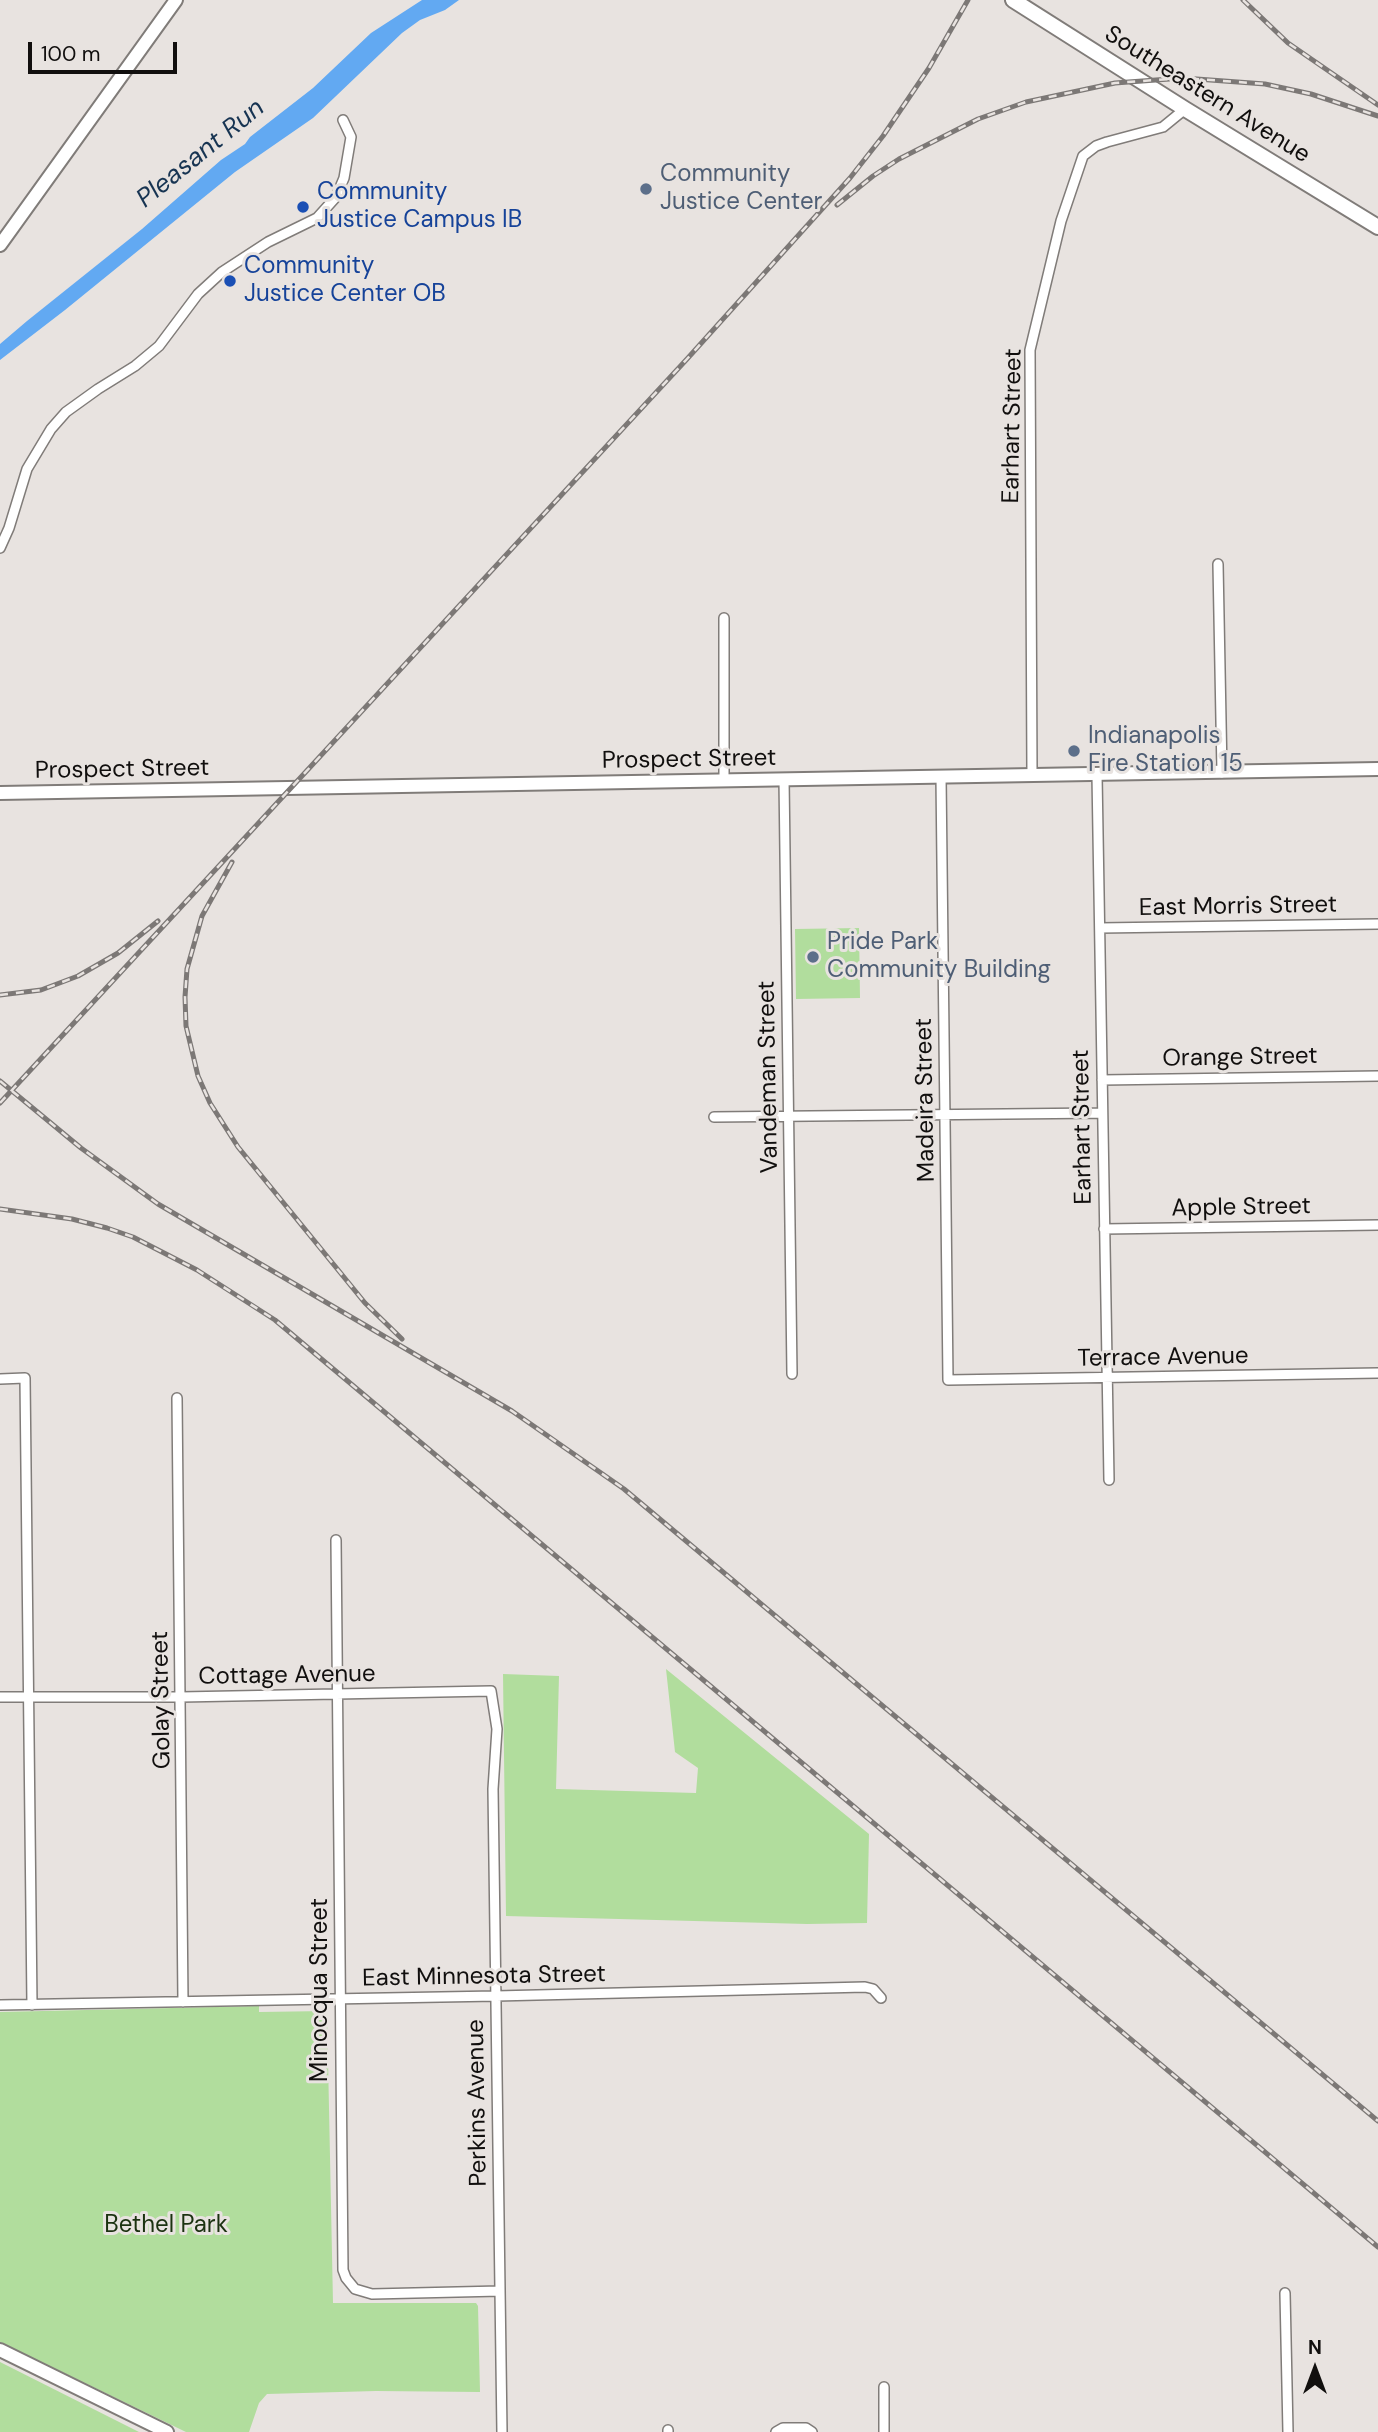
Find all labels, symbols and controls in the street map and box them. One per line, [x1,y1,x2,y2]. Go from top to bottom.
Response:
street label: Southeastern Avenue [1099,20,1315,170]
scale bar [32,28,180,72]
text: 100 m [41,40,101,68]
water label: Pleasant Run [131,93,271,215]
place label: Community Justice Center [660,161,822,217]
place label: Community Justice Campus IB [317,179,522,235]
marker: Community Justice Center [638,181,654,197]
marker: Community Justice Campus IB [295,199,311,215]
place label: Community Justice Center OB [244,253,446,309]
marker: Community Justice Center OB [222,273,238,289]
street label: Earhart Street [997,348,1029,504]
place label: Indianapolis Fire Station 15 [1088,723,1243,779]
marker: Indianapolis Fire Station 15 [1066,743,1082,759]
street label: Prospect Street [602,744,776,776]
street label: Prospect Street [35,754,209,786]
street label: East Morris Street [1139,891,1337,923]
place label: Pride Park Community Building [827,929,1051,985]
marker: Pride Park Community Building [805,949,821,965]
street label: Vandeman Street [753,980,785,1174]
street label: Madeira Street [910,1018,942,1182]
street label: Orange Street [1162,1042,1318,1074]
street label: Earhart Street [1067,1049,1099,1205]
street label: Apple Street [1171,1192,1311,1224]
street label: Terrace Avenue [1077,1342,1249,1374]
street label: Golay Street [146,1631,178,1769]
street label: Cottage Avenue [198,1660,376,1692]
street label: Minocqua Street [307,1898,335,2082]
street label: East Minnesota Street [362,1960,606,1994]
street label: Perkins Avenue [462,2019,494,2187]
park label: Bethel Park [104,2212,228,2240]
north arrow [1280,2334,1350,2404]
text: N [1308,2335,1322,2360]

